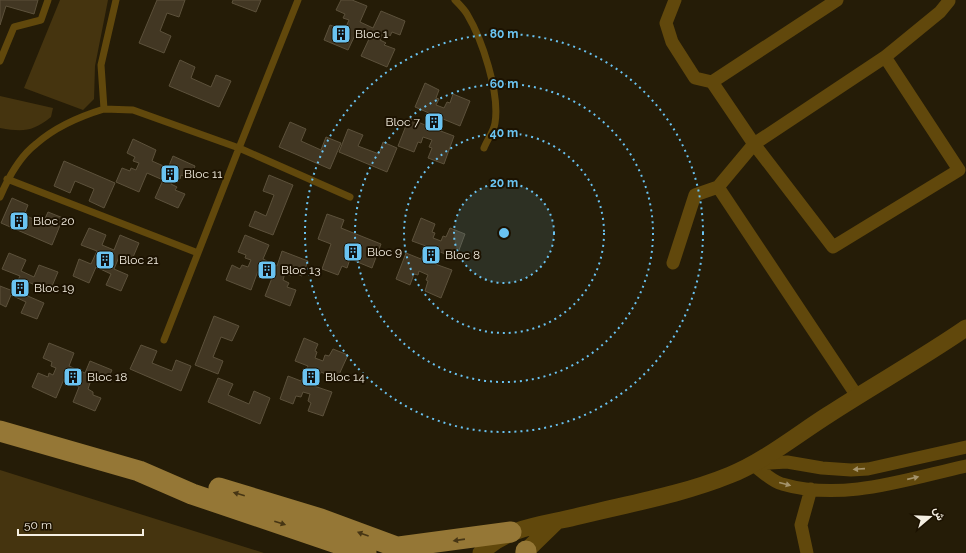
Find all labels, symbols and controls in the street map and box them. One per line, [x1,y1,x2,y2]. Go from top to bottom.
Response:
building icon: Bloc 1 [330,23,352,45]
place label: Bloc 1 [355,27,388,41]
text: 80 m [490,27,518,41]
text: 60 m [490,77,518,91]
building icon: Bloc 7 [423,111,445,133]
place label: Bloc 7 [386,115,421,129]
text: 40 m [490,126,518,140]
building icon: Bloc 11 [159,163,181,185]
place label: Bloc 11 [184,167,222,181]
text: 20 m [490,176,518,190]
building icon: Bloc 20 [8,210,30,232]
place label: Bloc 20 [33,214,75,228]
centre of rings [497,226,511,240]
building icon: Bloc 9 [342,241,364,263]
building icon: Bloc 8 [420,244,442,266]
place label: Bloc 9 [367,245,402,259]
place label: Bloc 8 [445,248,480,262]
building icon: Bloc 21 [94,249,116,271]
place label: Bloc 21 [119,253,158,267]
building icon: Bloc 13 [256,259,278,281]
place label: Bloc 13 [281,263,321,277]
building icon: Bloc 19 [9,277,31,299]
place label: Bloc 19 [34,281,74,295]
building icon: Bloc 18 [62,366,84,388]
building icon: Bloc 14 [300,366,322,388]
place label: Bloc 18 [87,370,127,384]
place label: Bloc 14 [325,370,365,384]
one-way arrow [853,466,865,473]
one-way arrow [907,475,919,481]
one-way arrow [779,481,791,487]
one-way arrow [233,491,245,497]
north arrow [910,497,950,537]
text: ش [931,506,947,522]
scale bar [18,511,143,537]
text: 50 m [24,518,52,532]
one-way arrow [274,520,286,526]
one-way arrow [356,531,368,537]
one-way arrow [453,537,465,543]

